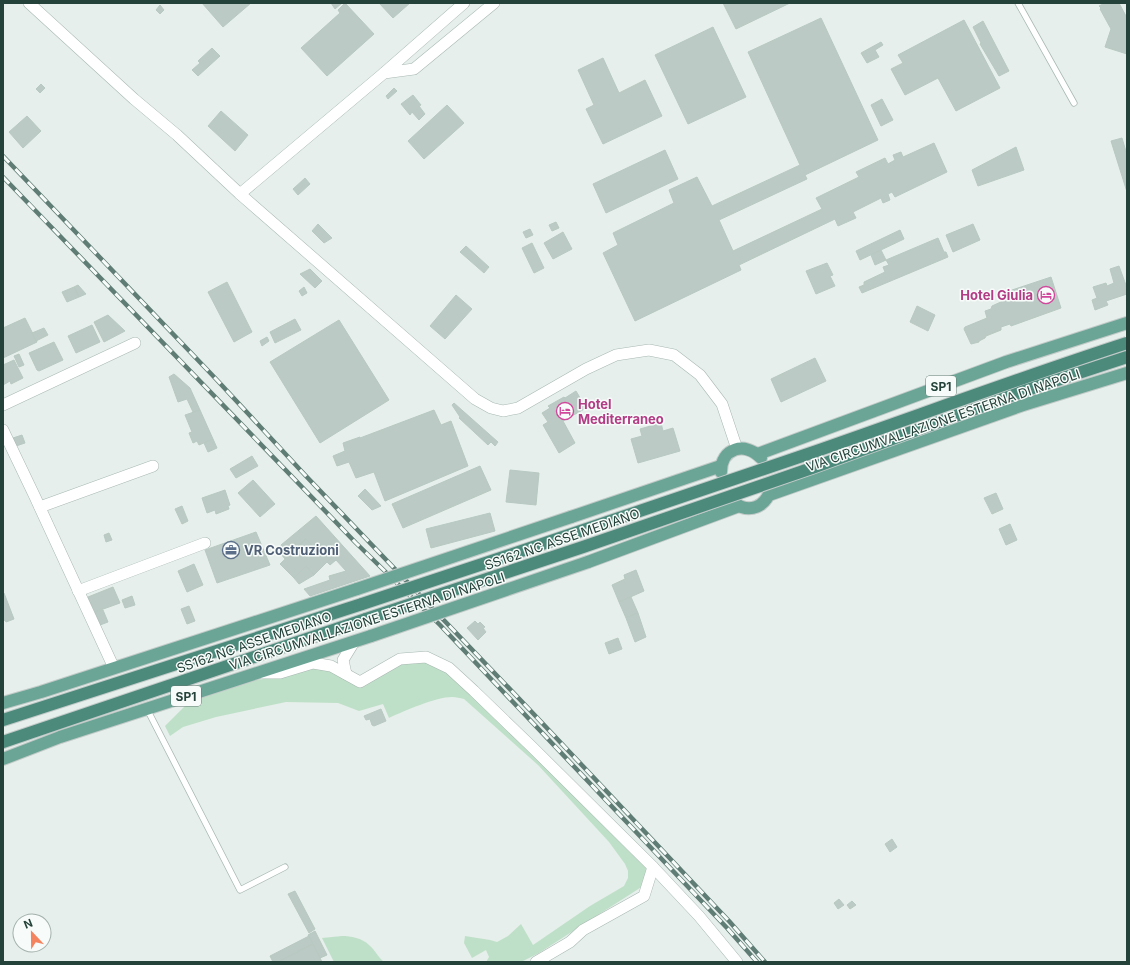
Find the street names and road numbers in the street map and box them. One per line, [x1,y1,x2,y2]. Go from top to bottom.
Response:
street label: VIA CIRCUMVALLAZIONE ESTERNA DI NAPOLI [804,365,1082,475]
road number: SP1 [926,376,956,396]
street label: SS162 NC ASSE MEDIANO [482,505,642,573]
street label: VIA CIRCUMVALLAZIONE ESTERNA DI NAPOLI [227,569,507,673]
street label: SS162 NC ASSE MEDIANO [174,608,334,676]
road number: SP1 [171,686,201,706]

